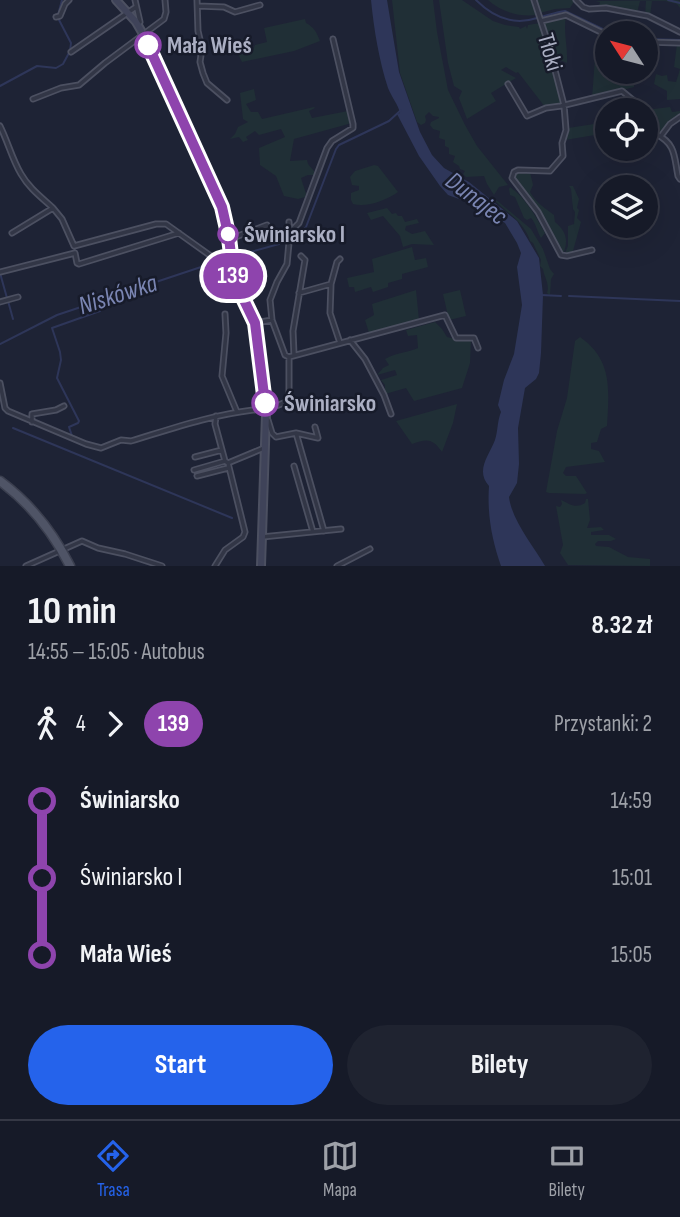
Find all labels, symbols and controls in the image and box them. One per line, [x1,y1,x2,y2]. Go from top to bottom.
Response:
north arrow [595,21,658,84]
map controls [595,21,658,238]
street label: Tłoki [531,30,569,74]
place label: Mała Wieś [167,31,252,60]
marker: Mała Wieś [135,32,161,58]
button: locate [595,98,658,161]
water label: Dunajec [439,166,514,233]
button: layers [595,175,658,238]
place label: Świniarsko I [244,220,345,249]
marker: Świniarsko I [218,224,238,244]
line badge: 139 [193,253,273,299]
text: 139 [217,261,249,290]
water label: Niskówka [75,268,162,322]
place label: Świniarsko [284,389,376,418]
marker: Świniarsko [252,390,278,416]
text: 10 min [28,589,117,634]
text: 8.32 zł [591,610,652,641]
text: 14:55 – 15:05 · Autobus [28,638,205,666]
icon: walk [28,705,66,743]
icon: forward [96,705,134,743]
text: 139 [158,709,189,738]
text: 4 [76,710,86,738]
text: Przystanki: 2 [554,710,652,738]
text: Świniarsko [80,785,180,816]
text: 14:59 [611,787,652,815]
text: Świniarsko I [80,862,183,893]
text: 15:01 [612,864,652,892]
text: Mała Wieś [80,939,172,970]
text: 15:05 [611,941,652,969]
button: Start [28,1025,333,1105]
button: Bilety [347,1025,652,1105]
tab: Trasa [94,1137,132,1202]
tab: Mapa [321,1137,359,1202]
tab: Bilety [548,1137,586,1202]

